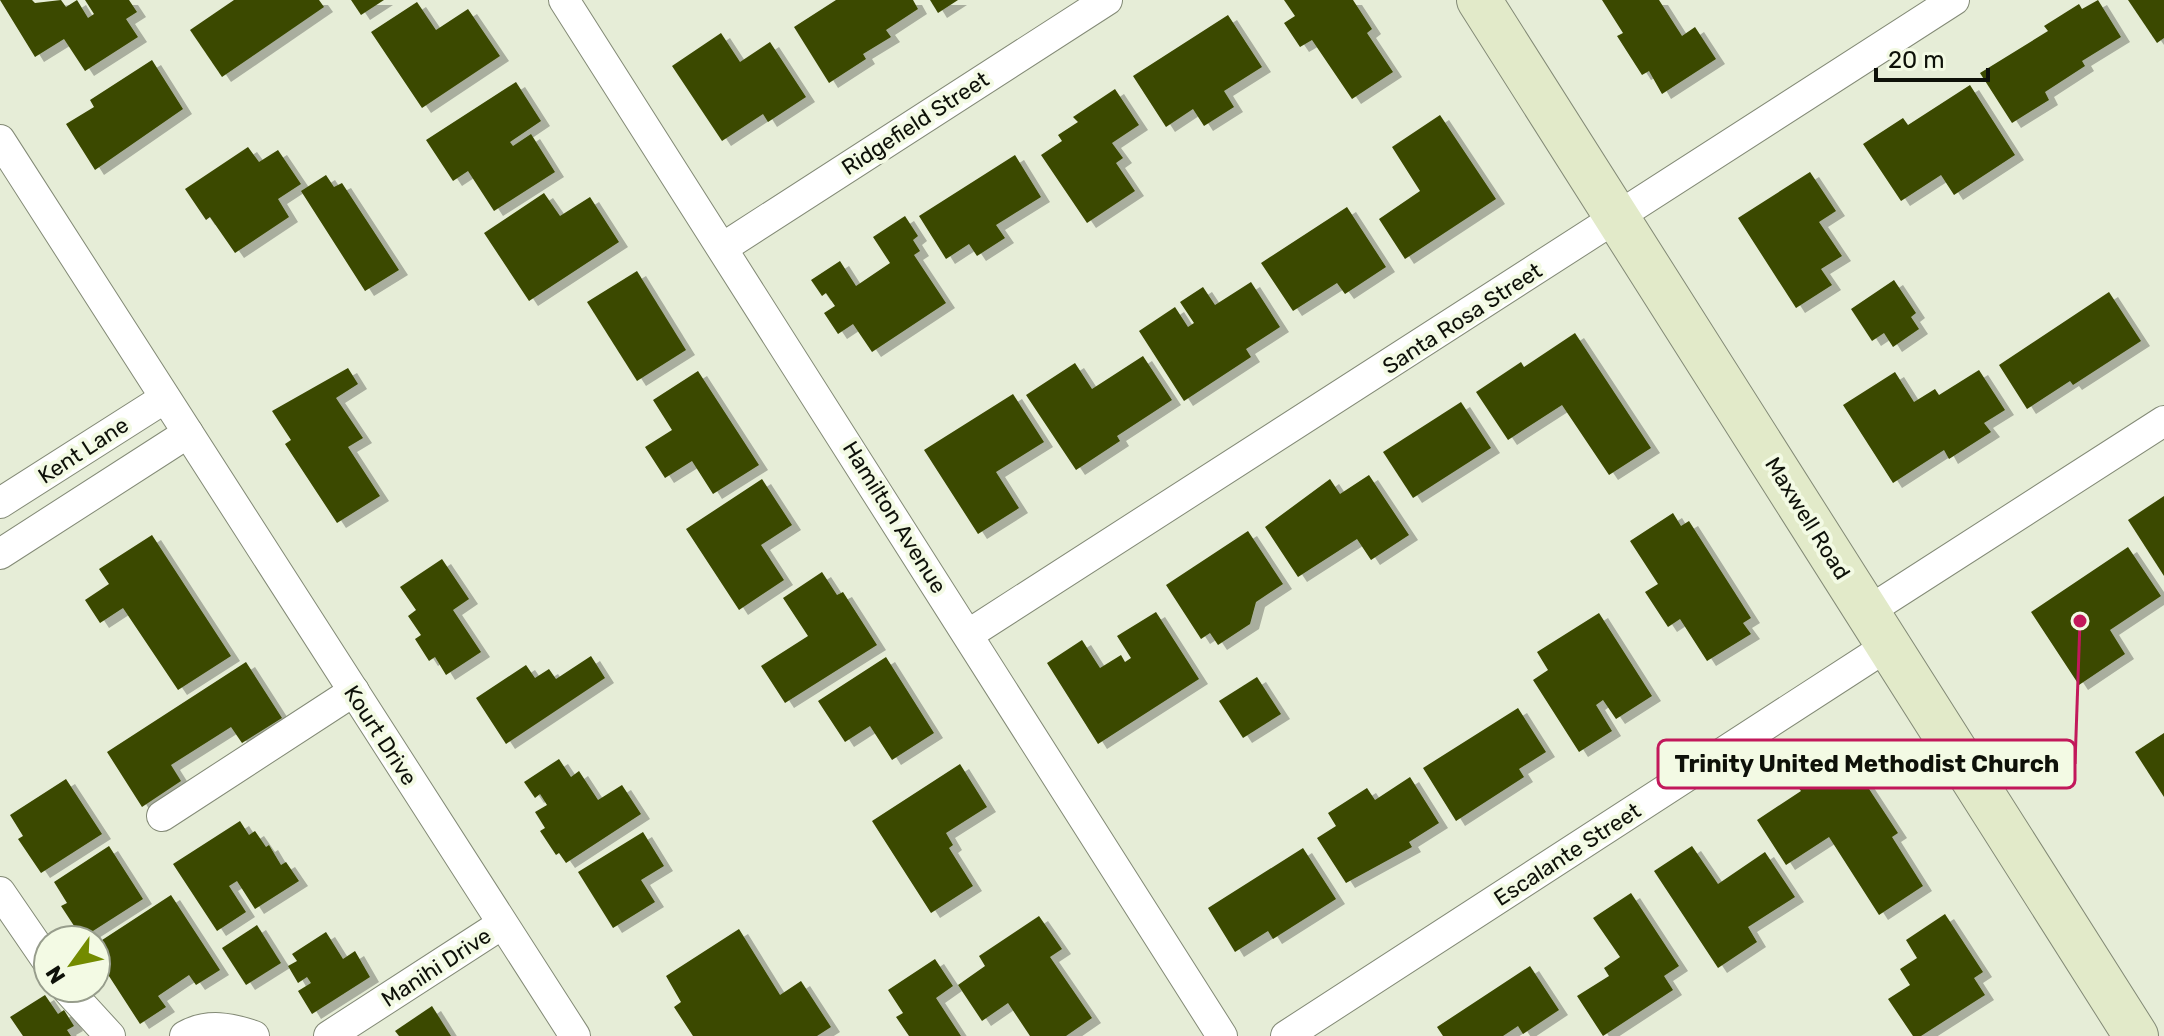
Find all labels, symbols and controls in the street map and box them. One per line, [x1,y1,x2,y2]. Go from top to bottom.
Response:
scale bar [1876,32,1988,82]
text: 20 m [1888,46,1945,74]
street label: Ridgefield Street [837,66,994,181]
street label: Santa Rosa Street [1378,257,1547,380]
street label: Kent Lane [33,411,134,490]
street label: Hamilton Avenue [837,436,952,598]
street label: Maxwell Road [1759,452,1856,585]
street label: Kourt Drive [338,680,423,790]
callout: Trinity United Methodist Church [1658,740,2075,788]
text: Trinity United Methodist Church [1675,750,2059,778]
street label: Escalante Street [1489,797,1646,912]
street label: Manihi Drive [376,922,496,1013]
north arrow [32,924,112,1004]
text: N [40,961,71,989]

